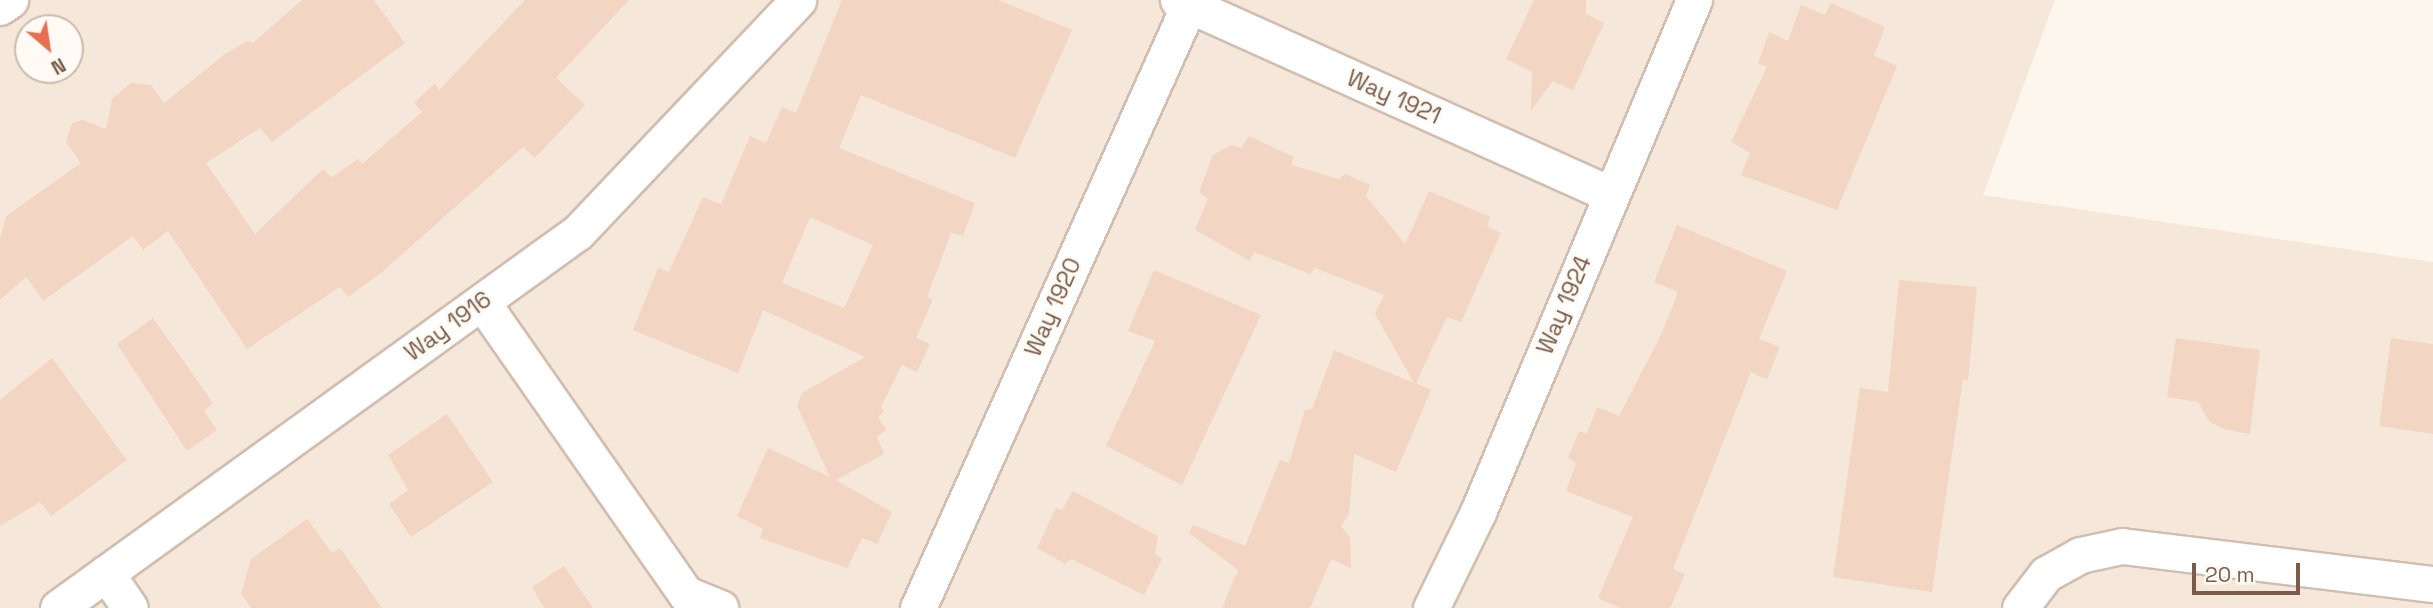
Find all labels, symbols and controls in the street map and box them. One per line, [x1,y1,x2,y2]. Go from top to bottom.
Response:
north arrow [14,14,84,84]
text: N [47,52,70,80]
street label: Way 1921 [1343,64,1445,130]
street label: Way 1924 [1531,252,1597,358]
street label: Way 1920 [1019,253,1087,361]
street label: Way 1916 [399,285,497,367]
scale bar [2195,548,2304,592]
text: 20 m [2205,561,2255,588]

